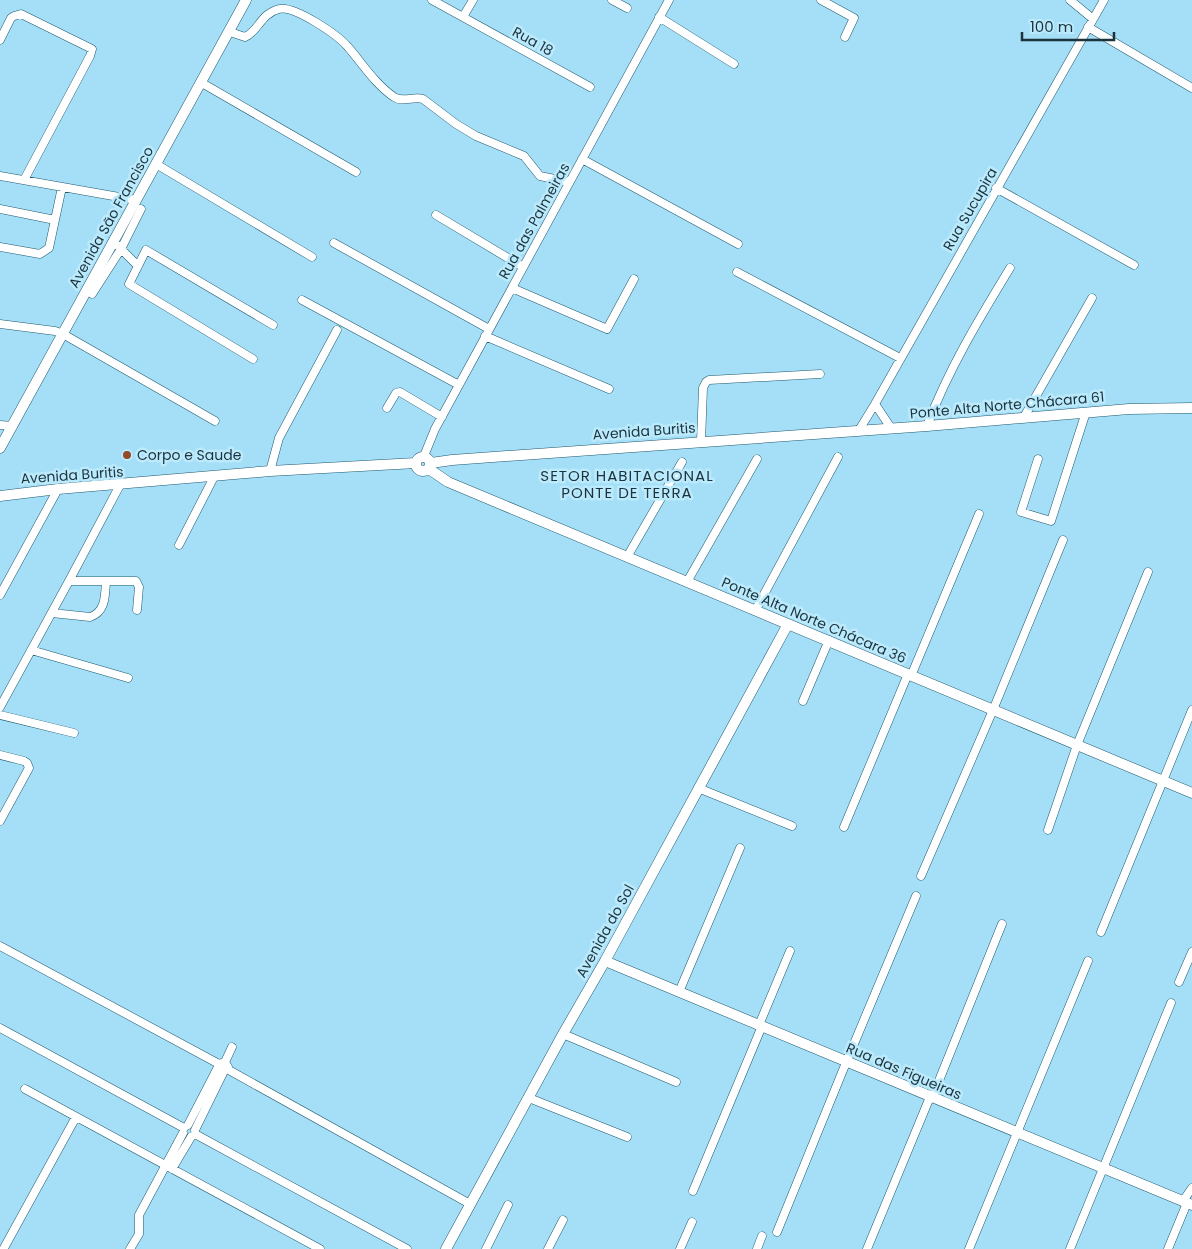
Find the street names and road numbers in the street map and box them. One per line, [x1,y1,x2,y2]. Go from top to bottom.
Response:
street label: Rua 18 [509,22,557,60]
street label: Avenida São Francisco [64,143,158,291]
street label: Rua das Palmeiras [494,159,574,283]
street label: Rua Sucupira [938,164,1002,254]
street label: Ponte Alta Norte Chácara 61 [909,387,1105,423]
street label: Avenida Buritis [592,417,696,445]
street label: Avenida Buritis [20,461,124,489]
street label: Ponte Alta Norte Chácara 36 [718,572,910,668]
street label: Avenida do Sol [571,881,639,981]
street label: Rua das Figueiras [843,1038,965,1104]

